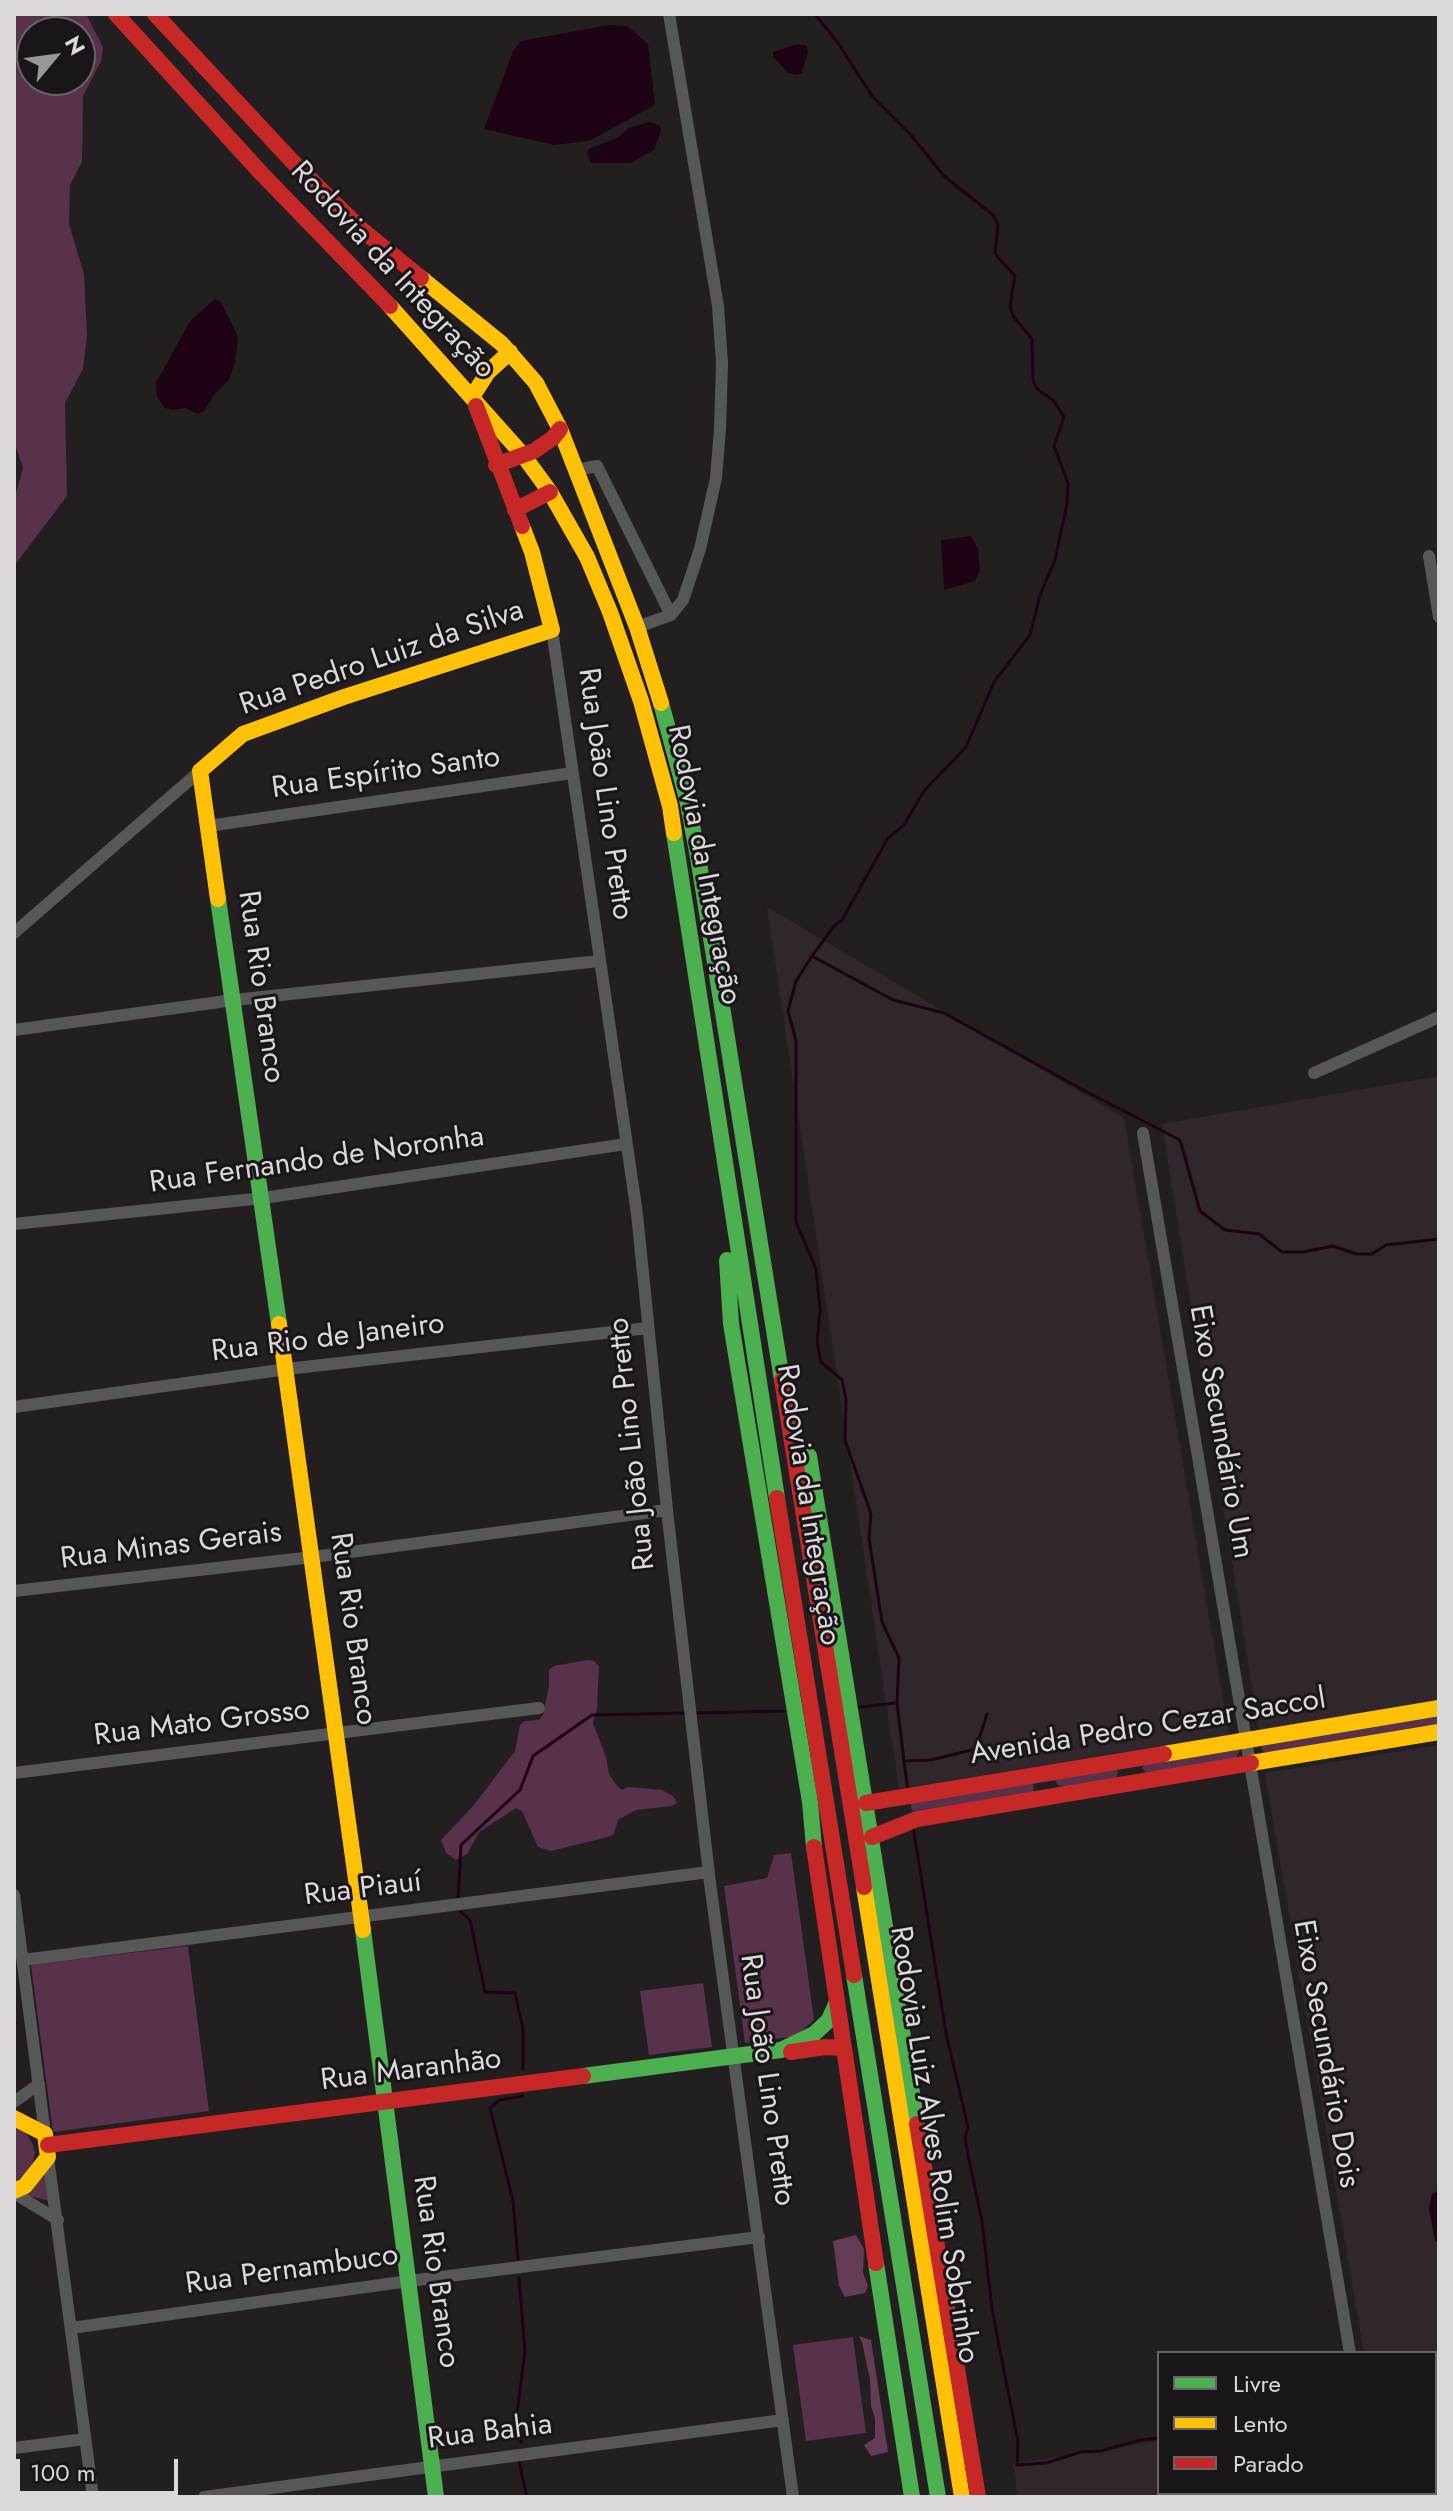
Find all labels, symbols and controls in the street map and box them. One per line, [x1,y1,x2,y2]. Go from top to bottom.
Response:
north arrow [16,16,96,96]
text: N [57,30,93,61]
street label: Rodovia da Integração [282,155,502,387]
street label: Rua Pedro Luiz da Silva [235,593,529,725]
street label: Rua João Lino Pretto [569,666,639,922]
street label: Rodovia da Integração [658,722,748,1008]
street label: Rua Espírito Santo [269,740,503,808]
street label: Rua Rio Branco [229,888,291,1086]
street label: Rua Fernando de Noronha [147,1120,487,1202]
street label: Eixo Secundário Um [1180,1302,1260,1562]
street label: Rua Rio de Janeiro [209,1307,447,1371]
street label: Rua João Lino Pretto [602,1316,664,1572]
street label: Rodovia da Integração [767,1362,847,1648]
street label: Rua Minas Gerais [58,1516,284,1578]
street label: Rua Rio Branco [321,1530,383,1728]
street label: Avenida Pedro Cezar Saccol [968,1682,1328,1774]
street label: Rua Mato Grosso [92,1693,312,1755]
street label: Rua Piauí [302,1865,424,1915]
street label: Eixo Secundário Dois [1284,1917,1366,2191]
street label: Rodovia Luiz Alves Rolim Sobrinho [881,1924,985,2366]
street label: Rua João Lino Pretto [731,1952,801,2208]
street label: Rua Maranhão [319,2042,503,2100]
street label: Rua Rio Branco [404,2173,466,2371]
street label: Rua Pernambuco [183,2238,401,2304]
legend [1157,2351,1437,2495]
text: Livre [1233,2366,1281,2401]
text: Lento [1233,2406,1288,2441]
street label: Rua Bahia [426,2408,554,2458]
scale bar [20,2443,182,2493]
text: Parado [1233,2446,1304,2481]
text: 100 m [30,2455,96,2490]

